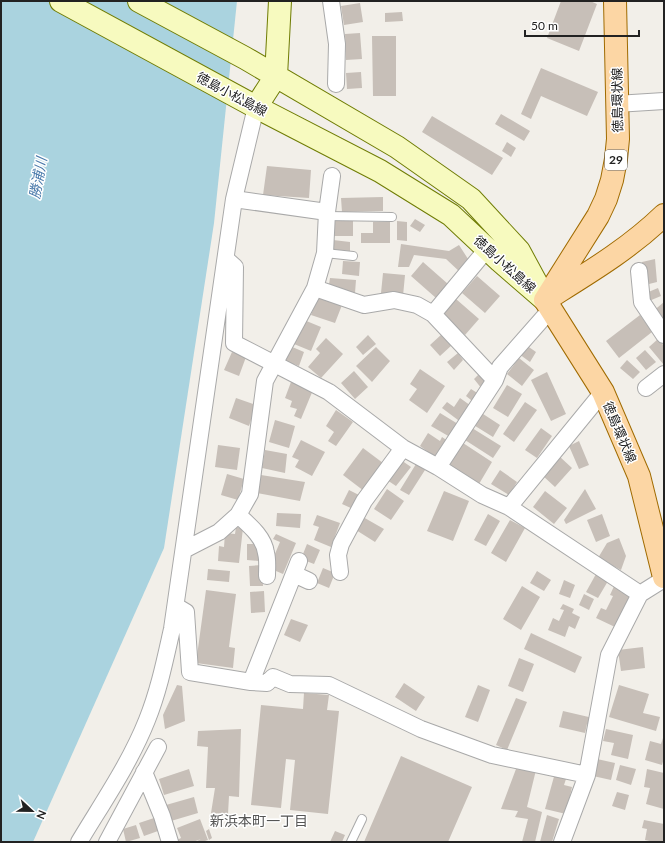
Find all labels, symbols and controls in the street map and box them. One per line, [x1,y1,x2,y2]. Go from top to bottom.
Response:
scale bar [525,12,639,38]
text: 50 m [531,18,558,33]
street label: 徳島環状線 [608,67,626,133]
street label: 徳島小松島線 [194,69,270,119]
road number: 29 [605,150,627,170]
water label: 勝浦川 [25,154,50,200]
street label: 徳島小松島線 [471,232,539,296]
street label: 徳島環状線 [600,399,640,465]
north arrow [12,791,52,831]
text: N [34,809,49,821]
district label: 新浜本町一丁目 [210,812,308,829]

